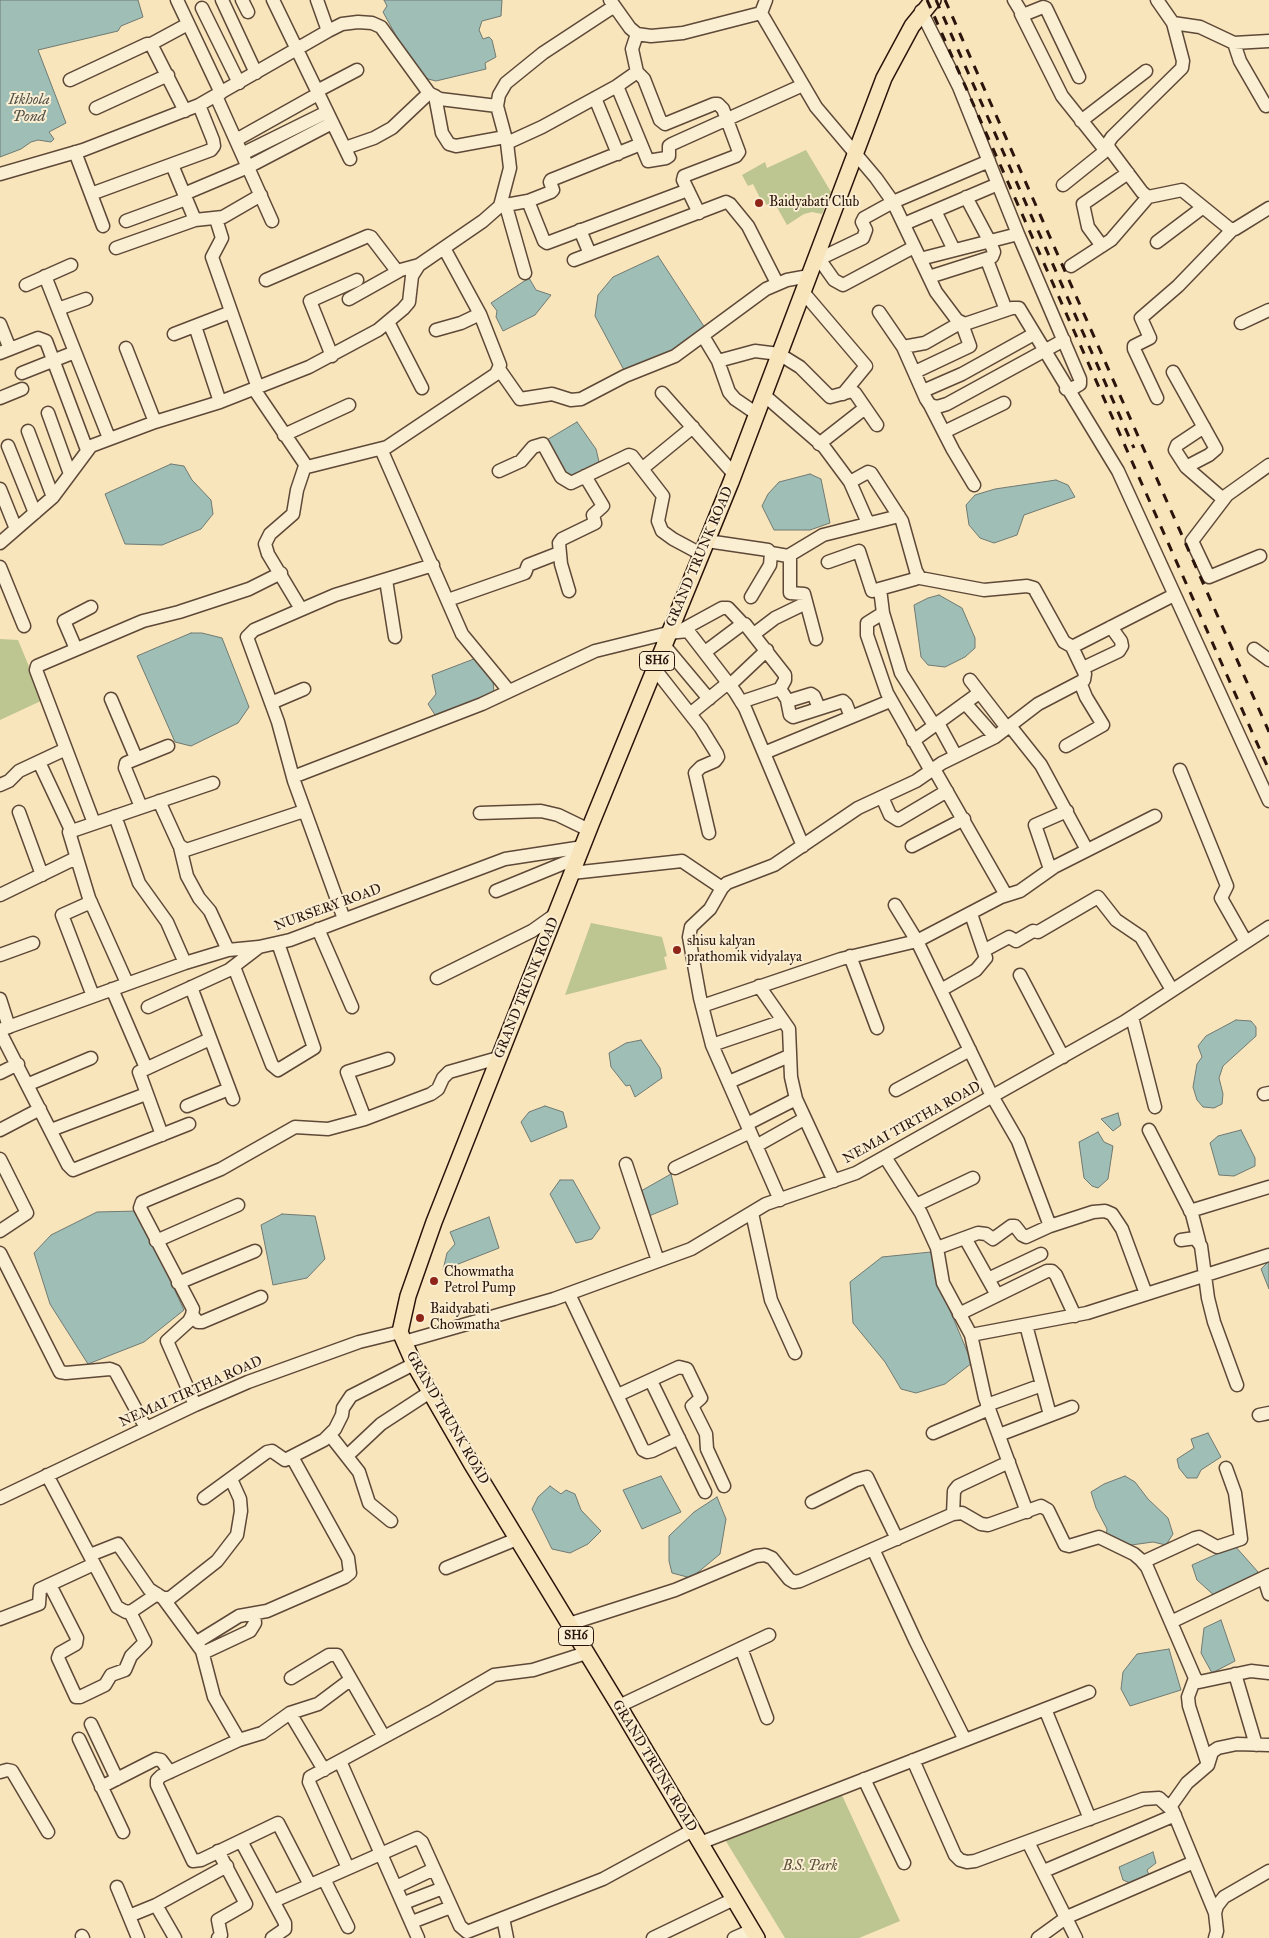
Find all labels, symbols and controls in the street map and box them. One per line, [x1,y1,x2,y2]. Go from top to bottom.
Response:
water label: Itkhola Pond [8,91,50,126]
place label: Baidyabati Club [769,195,859,211]
marker: Baidyabati Club [753,197,765,209]
street label: GRAND TRUNK ROAD [663,484,737,630]
road number: SH6 [640,651,674,670]
street label: NURSERY ROAD [272,881,384,935]
street label: GRAND TRUNK ROAD [491,915,563,1061]
place label: shisu kalyan prathomik vidyalaya [687,934,802,966]
marker: shisu kalyan prathomik vidyalaya [671,944,683,956]
street label: NEMAI TIRTHA ROAD [840,1078,984,1168]
place label: Chowmatha Petrol Pump [444,1265,516,1298]
marker: Chowmatha Petrol Pump [428,1275,440,1287]
place label: Baidyabati Chowmatha [430,1302,500,1334]
marker: Baidyabati Chowmatha [414,1312,426,1324]
street label: GRAND TRUNK ROAD [402,1348,492,1488]
street label: NEMAI TIRTHA ROAD [117,1353,265,1431]
road number: SH6 [558,1626,594,1645]
street label: GRAND TRUNK ROAD [608,1697,700,1835]
park label: B.S. Park [783,1859,837,1875]

